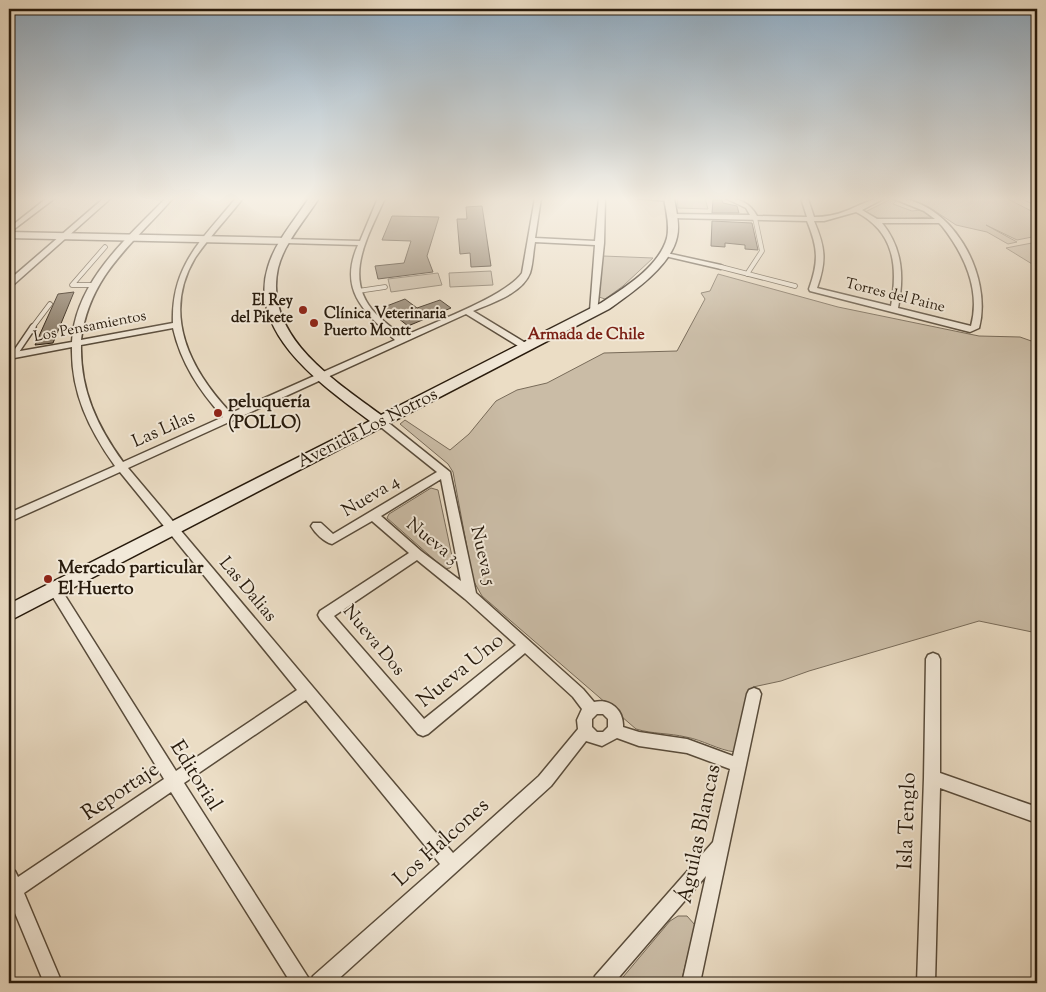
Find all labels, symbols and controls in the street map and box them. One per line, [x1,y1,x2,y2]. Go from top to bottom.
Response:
street label: Torres del Paine [843,273,947,319]
place label: El Rey del Pikete [231,291,294,329]
marker: El Rey del Pikete [297,304,309,316]
place label: Clínica Veterinaria Puerto Montt [324,304,447,342]
street label: Los Pensamientos [32,306,148,348]
marker: Clínica Veterinaria Puerto Montt [308,317,320,329]
district label: Armada de Chile [527,324,645,347]
street label: Avenida Los Notros [293,382,443,476]
place label: peluquería (POLLO) [228,390,311,437]
street label: Las Lilas [128,405,200,455]
marker: peluquería (POLLO) [212,407,224,419]
street label: Nueva 4 [337,470,405,524]
street label: Nueva 3 [400,513,464,571]
street label: Nueva 5 [463,524,501,588]
street label: Las Dalias [212,552,282,628]
place label: Mercado particular El Huerto [58,556,204,603]
marker: Mercado particular El Huerto [42,573,54,585]
street label: Nueva Dos [336,600,410,682]
street label: Nueva Uno [411,627,511,715]
street label: Editorial [161,735,229,817]
street label: Reportaje [76,755,166,829]
street label: Águilas Blancas [671,762,729,906]
street label: Isla Tenglo [891,772,925,870]
street label: Los Halcones [387,792,497,894]

